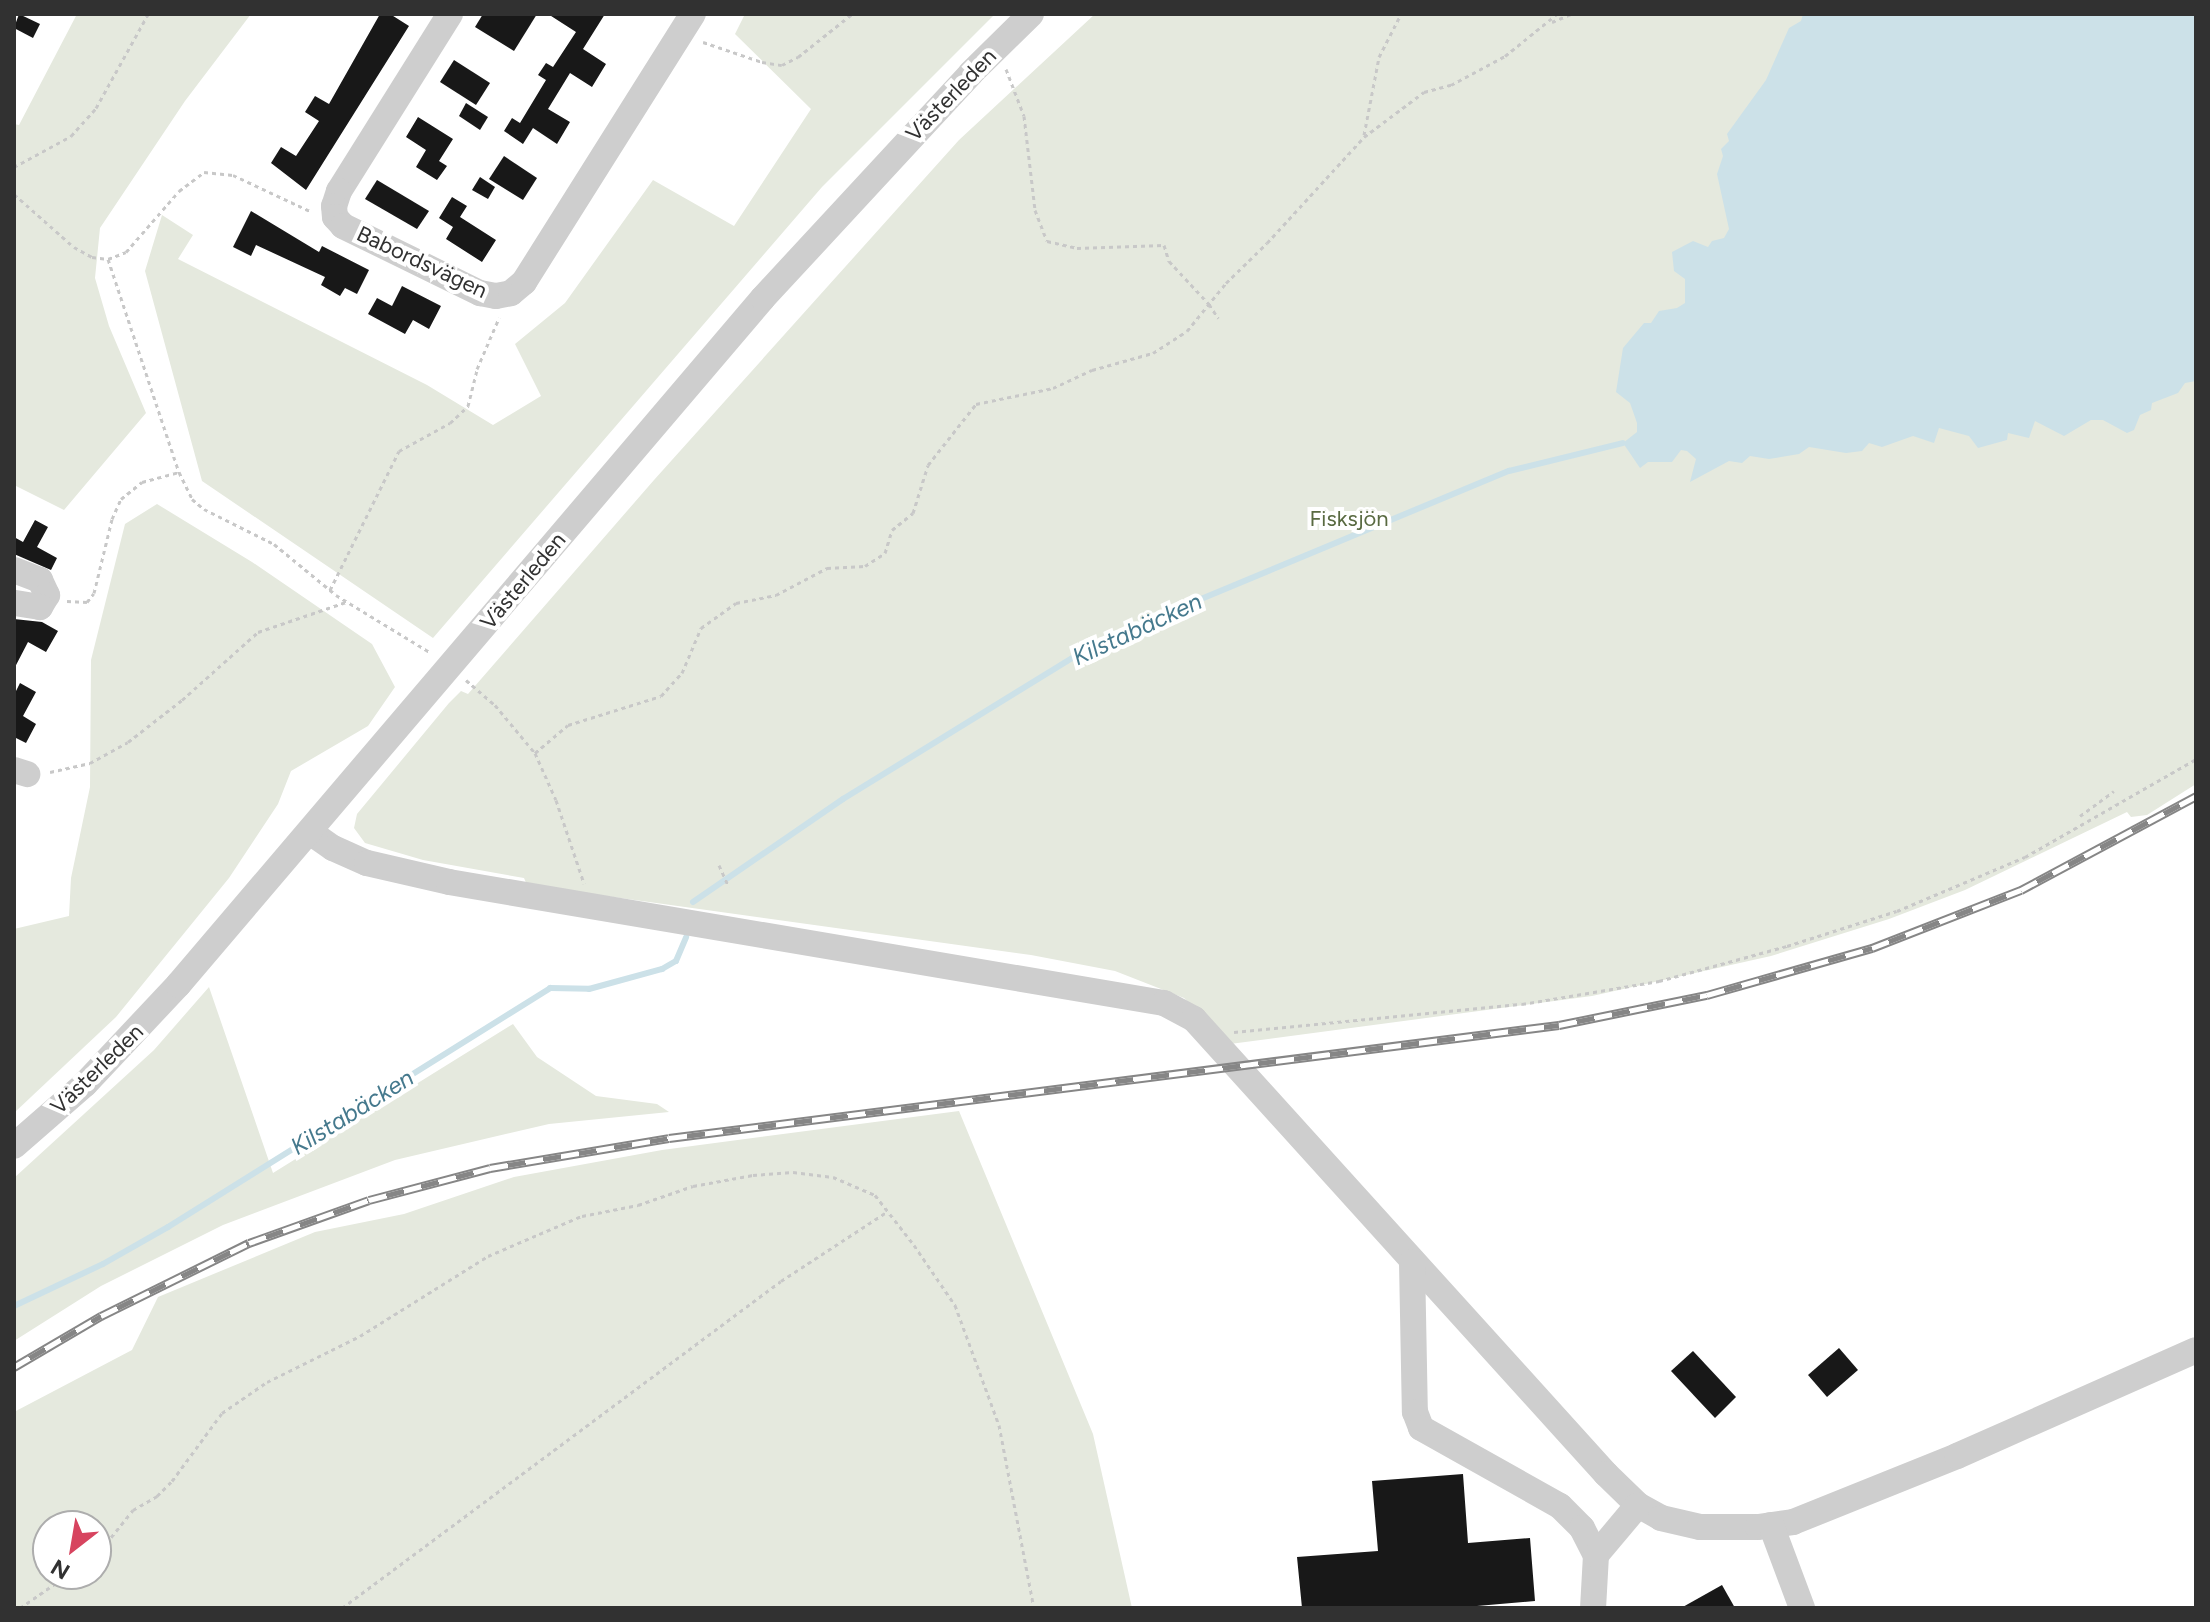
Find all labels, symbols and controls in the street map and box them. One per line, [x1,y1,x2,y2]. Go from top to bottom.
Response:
street label: Västerleden [900,43,1002,147]
street label: Babordsvägen [353,220,491,304]
park label: Fisksjön [1309,506,1389,532]
street label: Västerleden [475,527,571,635]
water label: Kilstabäcken [1068,587,1206,671]
street label: Västerleden [45,1018,149,1120]
water label: Kilstabäcken [285,1063,419,1161]
north arrow [32,1510,112,1590]
text: N [46,1553,75,1585]

